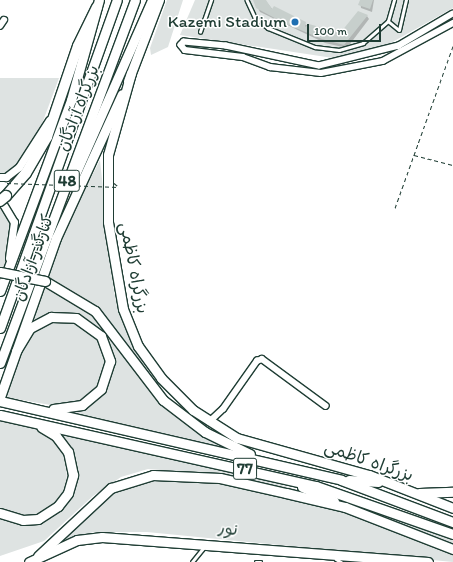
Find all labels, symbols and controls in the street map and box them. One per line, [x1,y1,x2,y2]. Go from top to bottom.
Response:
place label: Kazemi Stadium [167,12,287,32]
scale bar [309,16,383,42]
marker: Kazemi Stadium [290,17,300,27]
text: 100 m [314,24,347,38]
street label: بزرگراه آزادگان [52,62,104,154]
road number: 48 [53,167,81,195]
street label: کنارگذر آزادگان [8,212,58,304]
street label: بزرگراه کاظمی [115,221,153,315]
street label: بزرگراه کاظمی [322,436,416,486]
road number: 77 [233,455,257,483]
street label: نور [217,518,239,540]

